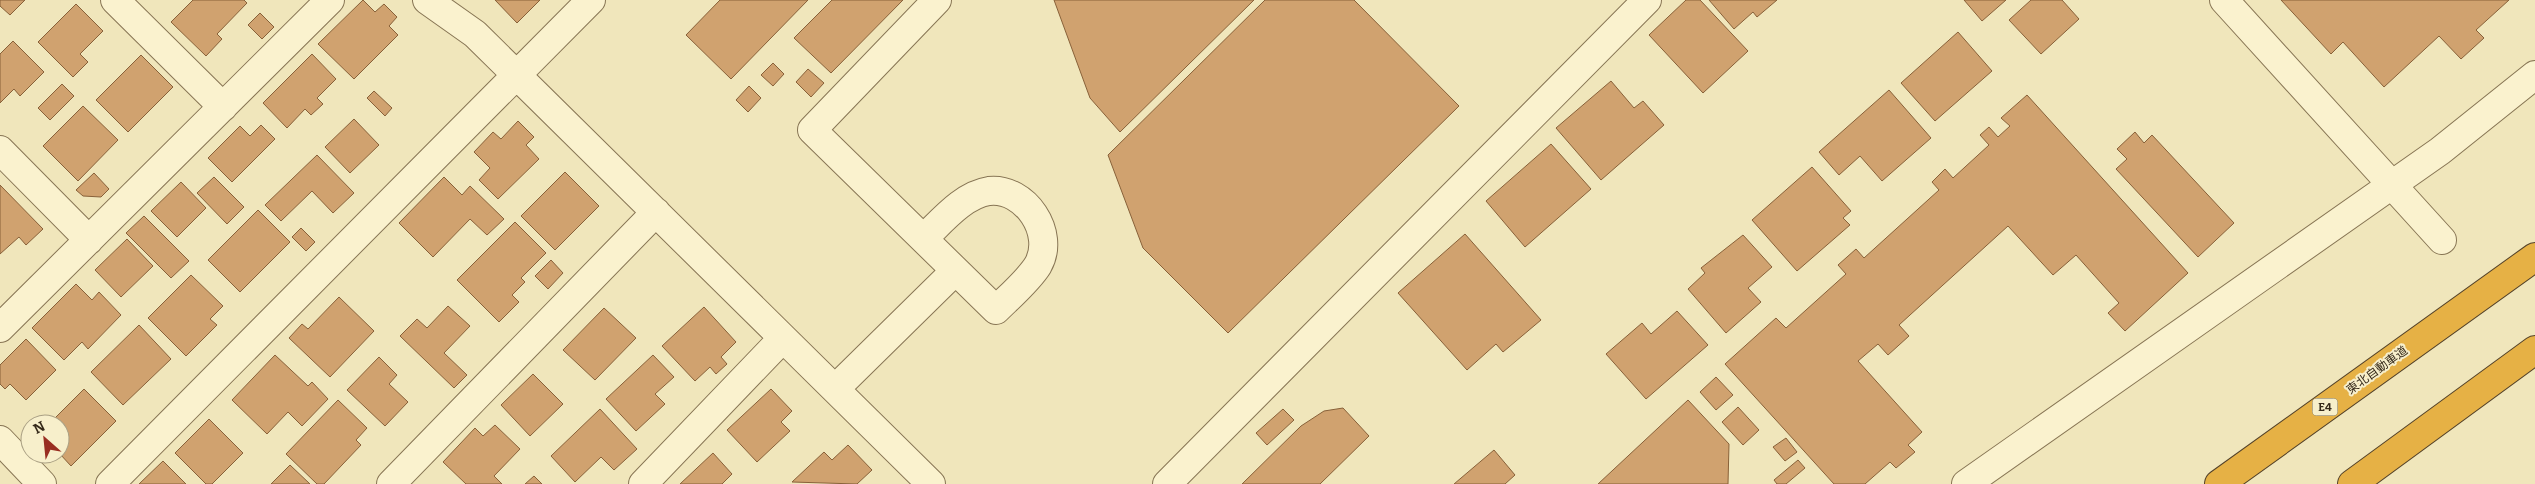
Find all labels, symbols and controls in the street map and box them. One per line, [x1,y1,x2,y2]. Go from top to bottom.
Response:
street label: 東北自動車道 [2344,343,2410,397]
road number: E4 [2312,398,2338,416]
north arrow [20,414,70,464]
text: N [31,418,48,438]

